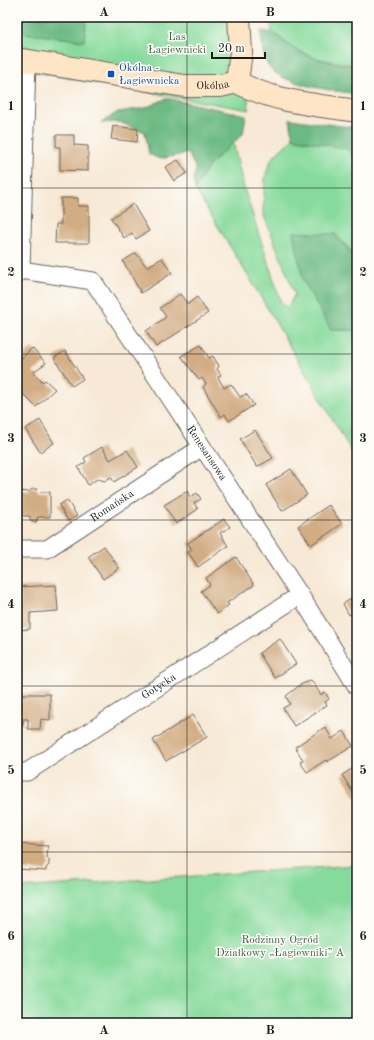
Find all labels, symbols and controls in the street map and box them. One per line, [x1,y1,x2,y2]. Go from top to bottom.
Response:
text: A [99,6,109,19]
text: B [265,6,275,19]
park label: Las Łagiewnicki [148,32,206,56]
scale bar [212,34,265,60]
text: 20 m [218,43,245,55]
place label: Okólna - Łagiewnicka [119,63,180,87]
marker: Okólna - Łagiewnicka [106,69,116,79]
street label: Okólna [196,78,231,92]
text: 1 [7,100,15,113]
text: 1 [359,100,367,113]
text: 2 [7,266,15,279]
text: 2 [359,266,367,279]
street label: Renesansowa [184,423,229,483]
text: 3 [7,432,15,445]
text: 3 [359,432,367,445]
street label: Romańska [88,488,136,524]
text: 4 [7,598,15,611]
text: 4 [359,598,367,611]
street label: Gotycka [140,671,178,702]
text: 5 [7,764,15,777]
text: 5 [359,764,367,777]
text: 6 [7,930,15,943]
text: 6 [359,930,367,943]
park label: Rodzinny Ogród Działkowy „Łagiewniki” A [216,935,345,959]
text: A [99,1024,109,1037]
text: B [265,1024,275,1037]

